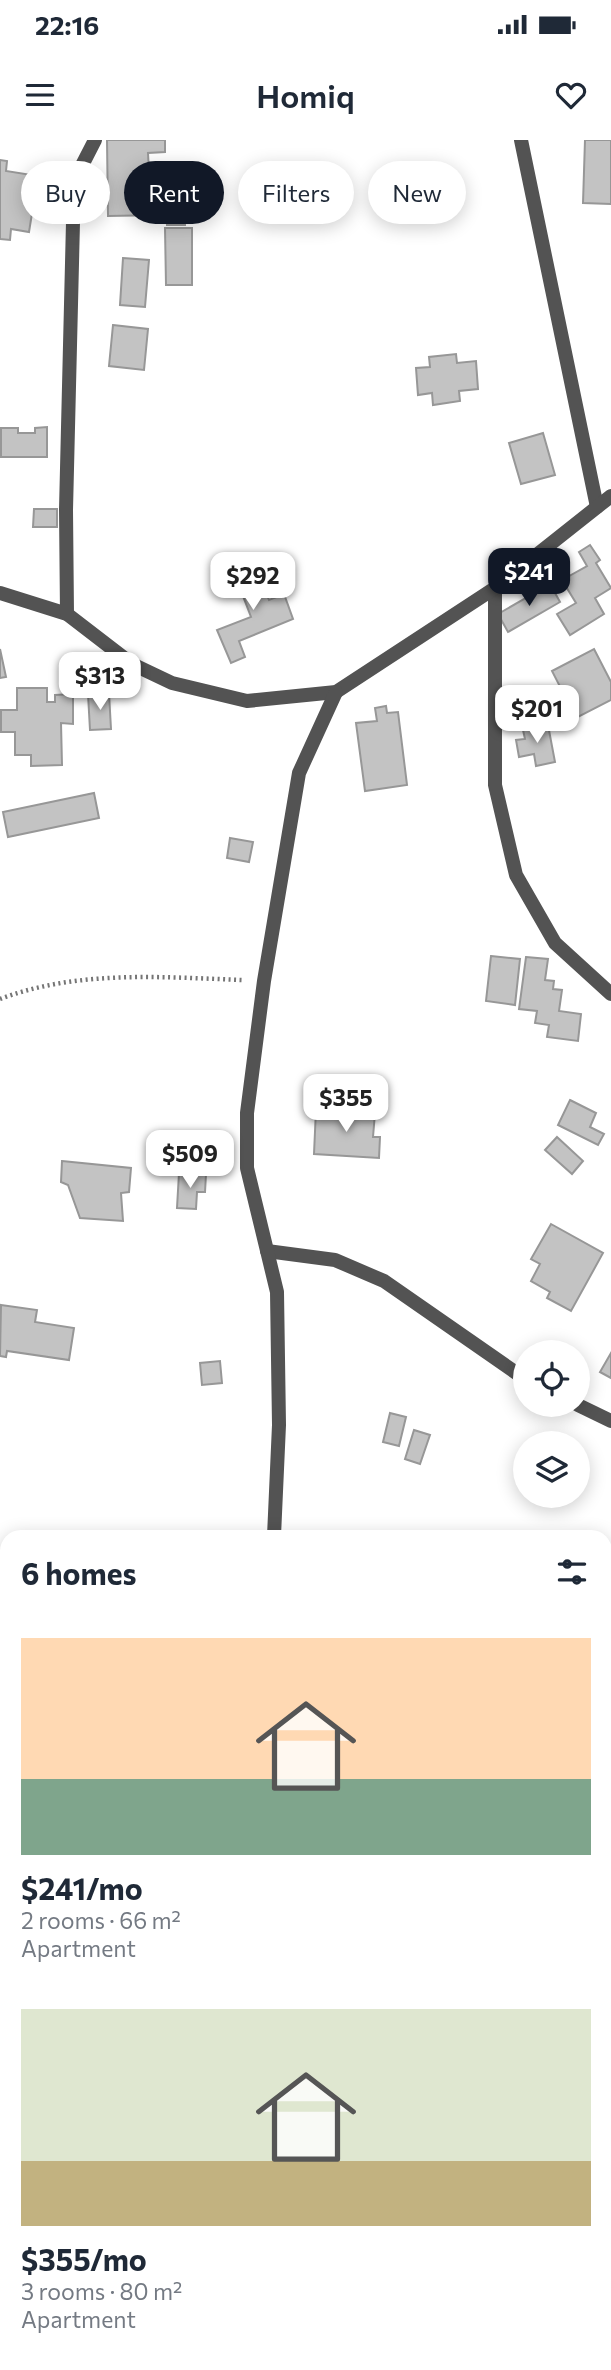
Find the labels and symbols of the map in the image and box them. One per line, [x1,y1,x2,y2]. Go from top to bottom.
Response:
pin: $241 [488,548,570,608]
pin: $292 [212,552,294,612]
pin: $313 [59,652,141,712]
pin: $201 [496,686,578,745]
pin: $355 [305,1074,387,1134]
pin: $509 [149,1130,231,1190]

